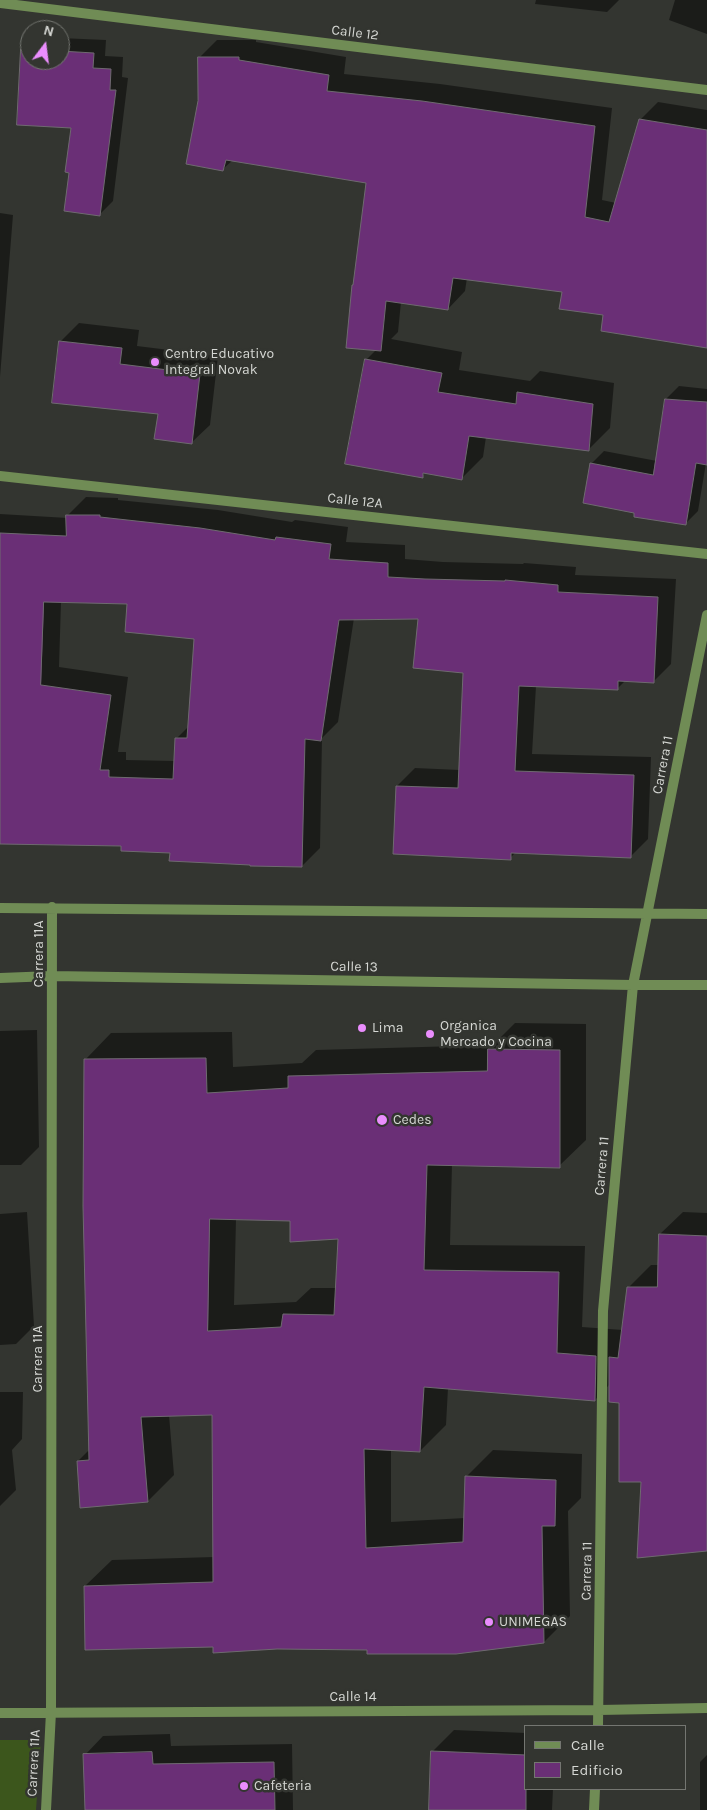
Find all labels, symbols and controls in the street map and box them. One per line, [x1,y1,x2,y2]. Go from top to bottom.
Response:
north arrow [20,20,70,70]
text: N [42,21,56,41]
street label: Calle 12 [330,22,380,44]
place label: Centro Educativo Integral Novak [165,346,274,378]
marker: Centro Educativo Integral Novak [149,356,161,368]
street label: Calle 12A [327,490,383,512]
street label: Carrera 11 [649,734,677,796]
street label: Carrera 11A [31,921,47,987]
street label: Calle 13 [330,958,378,976]
place label: Organica Mercado y Cocina [440,1018,552,1050]
place label: Lima [372,1020,404,1036]
marker: Lima [356,1022,368,1034]
marker: Organica Mercado y Cocina [424,1028,436,1040]
place label: Cedes [393,1112,432,1128]
marker: Cedes [375,1113,389,1127]
street label: Carrera 11 [591,1136,613,1196]
street label: Carrera 11A [30,1326,46,1392]
street label: Carrera 11 [578,1541,596,1601]
place label: UNIMEGAS [499,1614,567,1630]
marker: UNIMEGAS [483,1616,495,1628]
street label: Calle 14 [329,1689,377,1705]
legend [524,1725,687,1790]
street label: Carrera 11A [24,1729,44,1797]
text: Calle [571,1736,605,1754]
text: Edificio [571,1761,623,1779]
place label: Cafeteria [254,1778,312,1794]
marker: Cafeteria [238,1780,250,1792]

